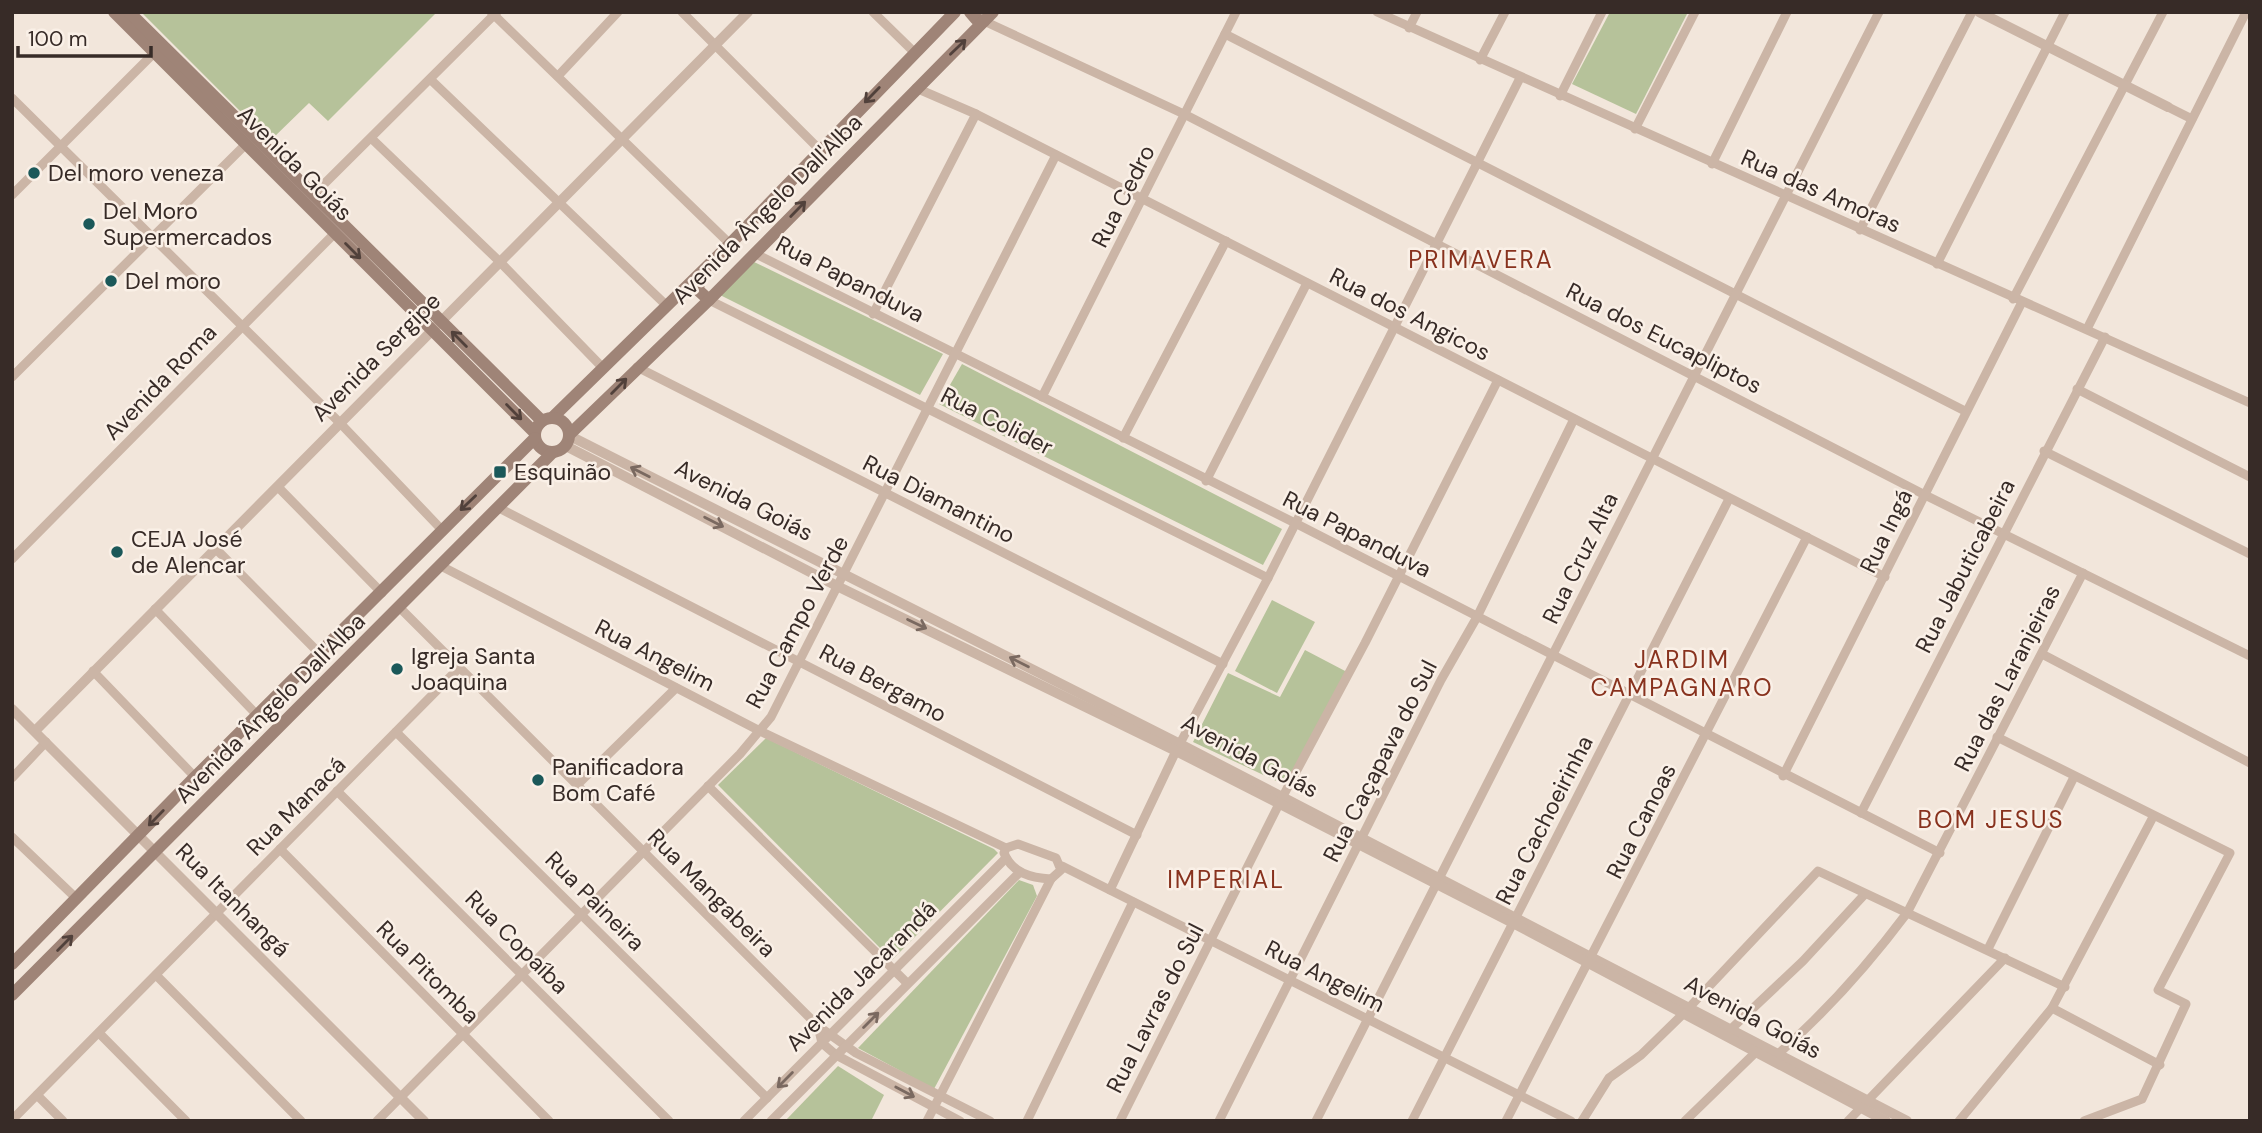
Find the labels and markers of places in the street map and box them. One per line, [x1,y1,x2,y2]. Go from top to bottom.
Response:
place label: Del moro veneza [48,158,224,188]
marker: Del moro veneza [26,165,42,181]
place label: Del Moro Supermercados [103,196,272,252]
marker: Del Moro Supermercados [81,216,97,232]
place label: Del moro [125,266,221,296]
marker: Del moro [103,273,119,289]
place label: Esquinão [514,457,611,487]
marker: Esquinão [492,464,508,480]
place label: CEJA José de Alencar [131,524,245,580]
marker: CEJA José de Alencar [109,544,125,560]
place label: Igreja Santa Joaquina [411,641,535,697]
marker: Igreja Santa Joaquina [389,661,405,677]
place label: Panificadora Bom Café [552,752,684,808]
marker: Panificadora Bom Café [530,772,546,788]

